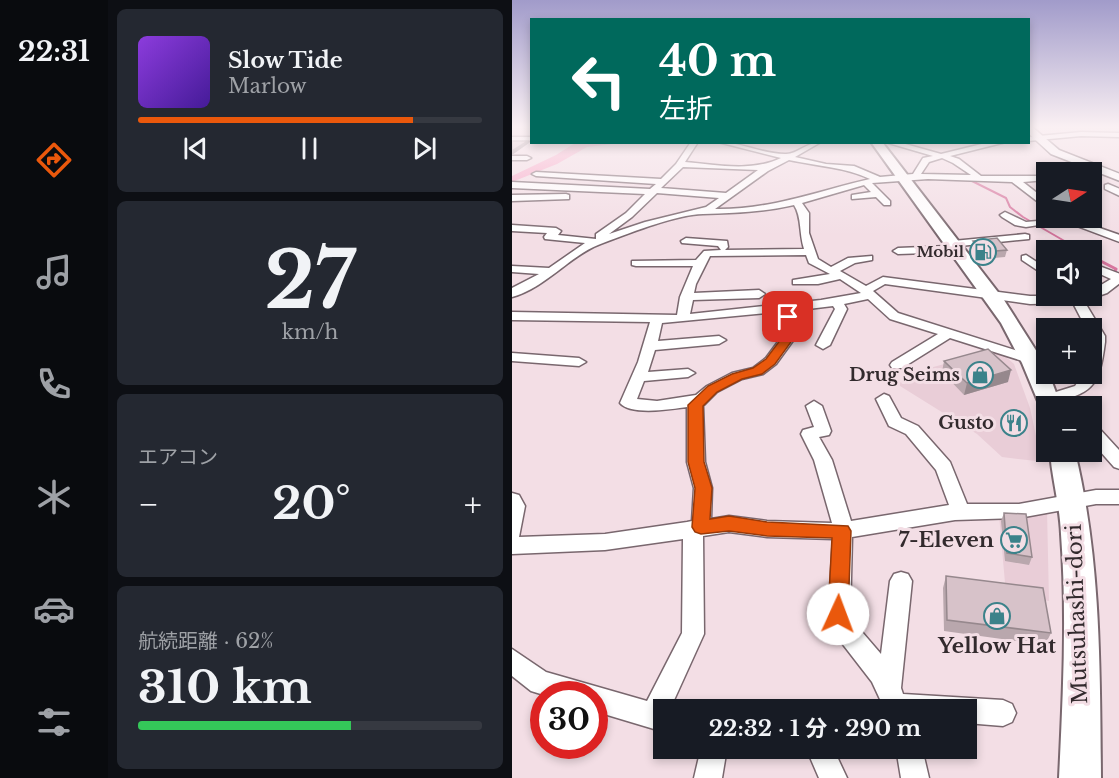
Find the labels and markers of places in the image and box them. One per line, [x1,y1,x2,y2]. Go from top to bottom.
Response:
fuel station icon: Mobil [968,237,998,267]
place label: Mobil [916,242,965,261]
pin [762,291,813,342]
shop icon: Drug Seims [965,360,995,390]
place label: Drug Seims [849,364,960,386]
restaurant icon: Gusto [999,408,1029,438]
place label: Gusto [938,412,994,434]
supermarket icon: 7-Eleven [999,525,1029,555]
place label: 7-Eleven [899,527,994,553]
shop icon: Yellow Hat [982,601,1012,631]
place label: Yellow Hat [937,633,1056,659]

